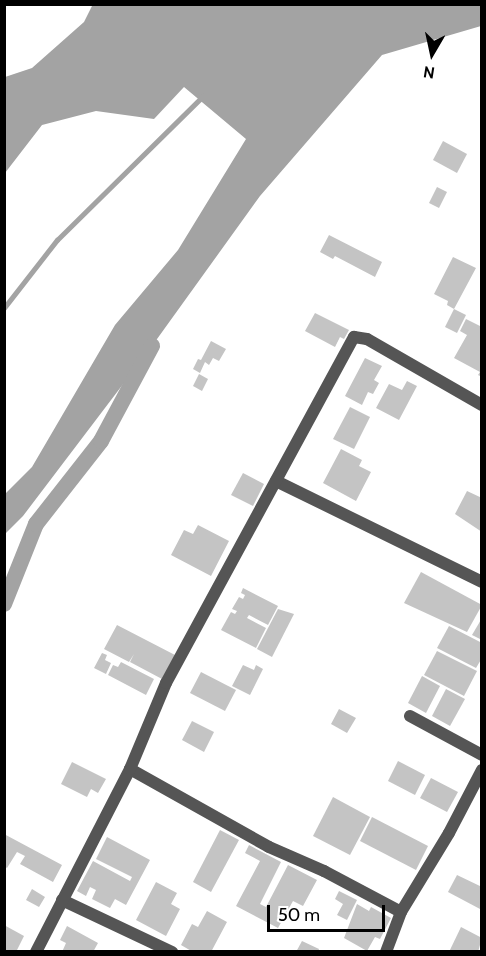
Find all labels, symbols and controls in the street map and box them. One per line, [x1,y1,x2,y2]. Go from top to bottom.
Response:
north arrow [402,24,462,84]
text: N [422,62,436,83]
scale bar [270,893,388,931]
text: 50 m [278,904,320,926]

